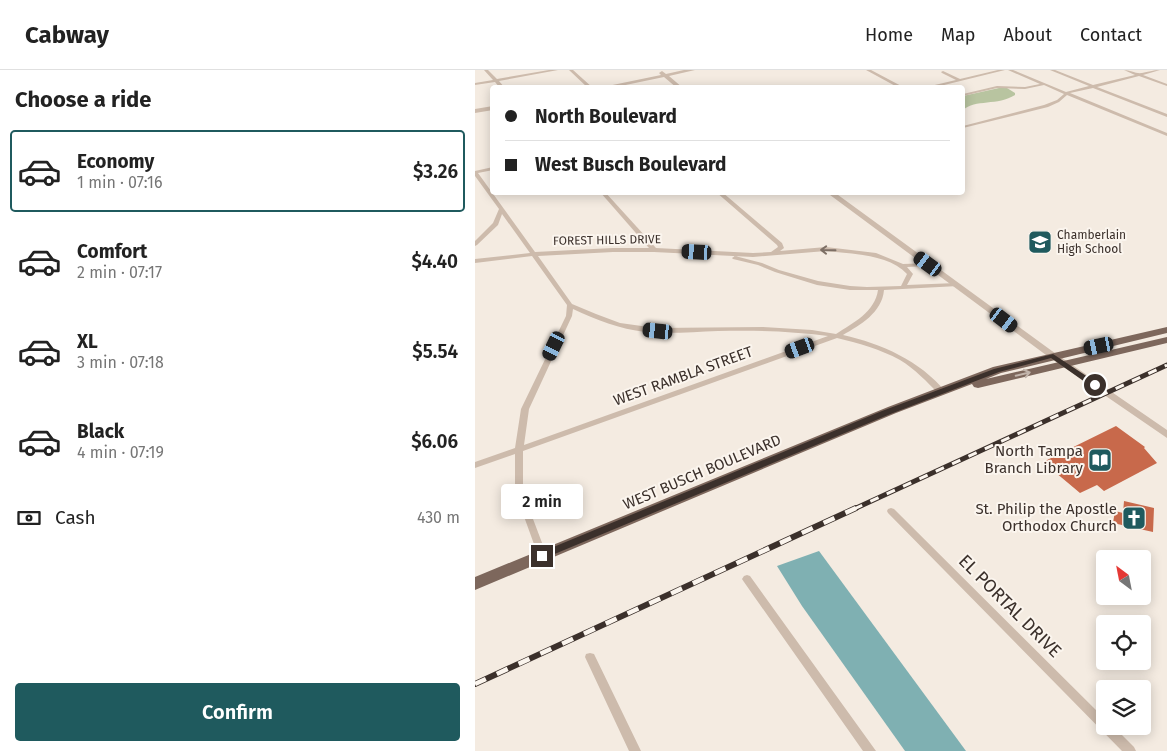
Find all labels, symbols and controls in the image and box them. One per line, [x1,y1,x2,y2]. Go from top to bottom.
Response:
text: Cabway [25,21,109,49]
text: Home [865,24,913,46]
text: Map [941,24,975,46]
text: About [1003,24,1052,46]
text: Contact [1080,24,1142,46]
text: Choose a ride [15,86,151,113]
text: North Boulevard [535,105,677,128]
icon: car [17,149,62,194]
text: Economy [77,150,154,173]
text: West Busch Boulevard [535,153,727,176]
text: $3.26 [413,160,458,183]
text: 1 min · 07:16 [77,173,162,192]
place label: Chamberlain High School [1057,228,1126,256]
school or university icon: Chamberlain High School [1027,229,1053,255]
street label: FOREST HILLS DRIVE [553,232,661,248]
icon: car [17,239,62,284]
text: Comfort [77,240,147,263]
car [681,244,712,260]
one-way arrow [820,245,836,255]
car [911,249,944,279]
text: $4.40 [411,250,458,273]
text: 2 min · 07:17 [77,263,162,282]
car [987,305,1020,335]
car [642,322,673,340]
icon: car [17,329,62,374]
car [540,329,567,363]
text: XL [77,330,98,353]
car [783,336,816,360]
car [1082,336,1115,356]
text: $5.54 [412,340,458,363]
street label: WEST RAMBLA STREET [611,342,755,410]
text: 3 min · 07:18 [77,353,164,372]
one-way arrow [1015,369,1031,378]
route start [1084,374,1106,396]
icon: car [17,419,62,464]
text: Black [77,420,124,443]
text: $6.06 [411,430,458,453]
street label: WEST BUSCH BOULEVARD [620,431,784,513]
place label: North Tampa Branch Library [985,442,1084,477]
text: 4 min · 07:19 [77,443,164,462]
library icon: North Tampa Branch Library [1087,447,1113,473]
callout: 2 min [501,484,583,518]
text: 2 min [522,492,562,511]
place label: St. Philip the Apostle Orthodox Church [975,500,1117,535]
icon: cash [15,504,43,532]
church icon: St. Philip the Apostle Orthodox Church [1121,505,1147,531]
text: Cash [55,506,96,529]
text: 430 m [417,508,460,527]
route end [531,545,553,567]
street label: EL PORTAL DRIVE [954,550,1066,662]
north arrow [1096,550,1151,605]
map controls [1096,550,1151,735]
button: locate [1096,615,1151,670]
button: layers [1096,680,1151,735]
button: Confirm [15,683,460,741]

